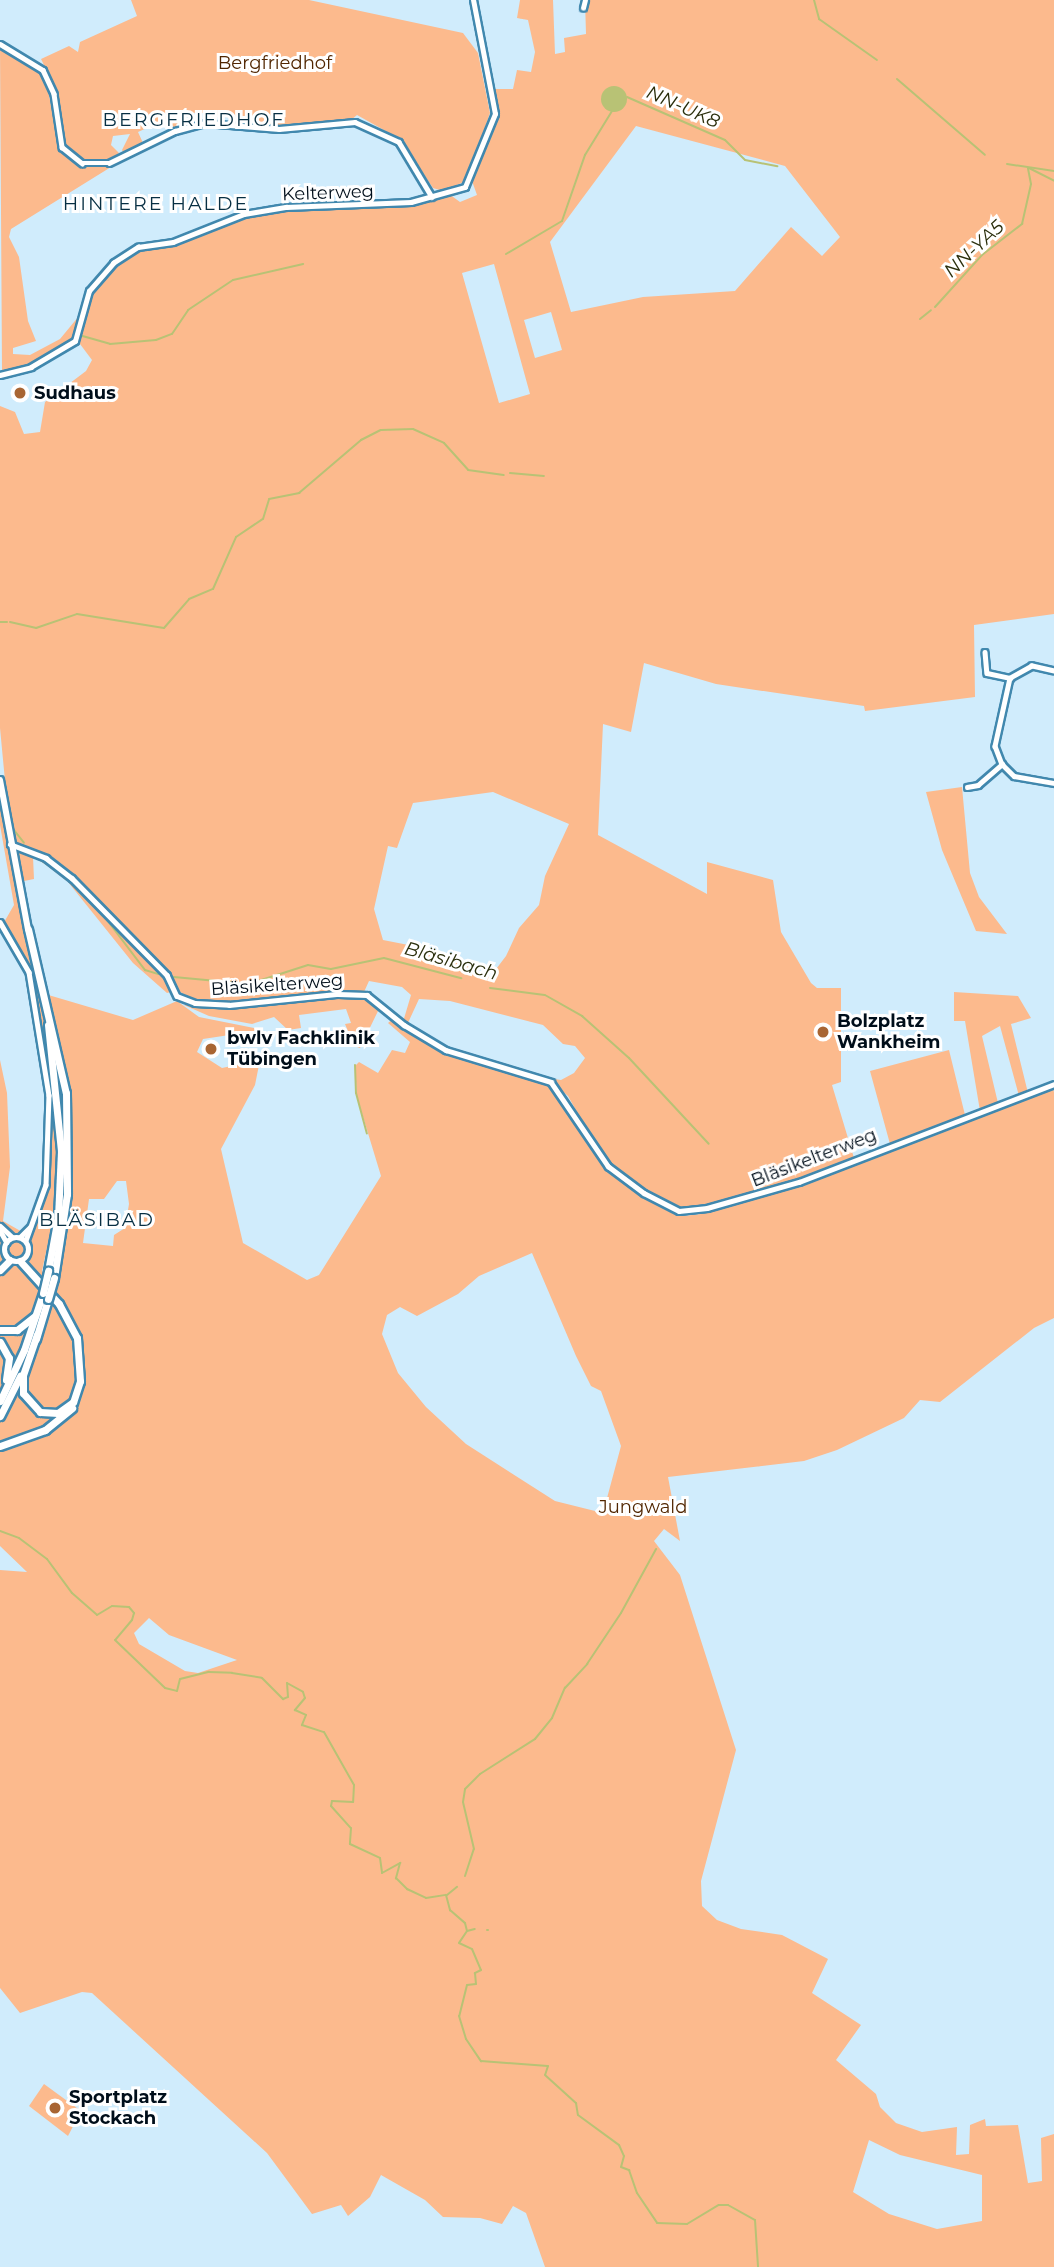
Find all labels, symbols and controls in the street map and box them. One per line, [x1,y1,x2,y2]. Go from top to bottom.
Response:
park label: Bergfriedhof [218,52,332,74]
water label: NN-UK8 [643,81,723,133]
district label: BERGFRIEDHOF [104,109,284,131]
street label: Kelterweg [282,181,374,205]
district label: HINTERE HALDE [64,193,248,215]
water label: NN-YA5 [939,216,1009,282]
place label: Sudhaus [34,382,116,404]
marker: Sudhaus [12,385,28,401]
water label: Bläsibach [402,937,500,985]
street label: Bläsikelterweg [210,970,344,1000]
place label: Bolzplatz Wankheim [837,1011,940,1054]
marker: Bolzplatz Wankheim [815,1024,831,1040]
place label: bwlv Fachklinik Tübingen [227,1028,375,1070]
marker: bwlv Fachklinik Tübingen [201,1039,221,1059]
street label: Bläsikelterweg [748,1124,880,1192]
district label: BLÄSIBAD [40,1209,154,1231]
park label: Jungwald [599,1496,687,1518]
place label: Sportplatz Stockach [69,2087,167,2130]
marker: Sportplatz Stockach [47,2100,63,2116]

